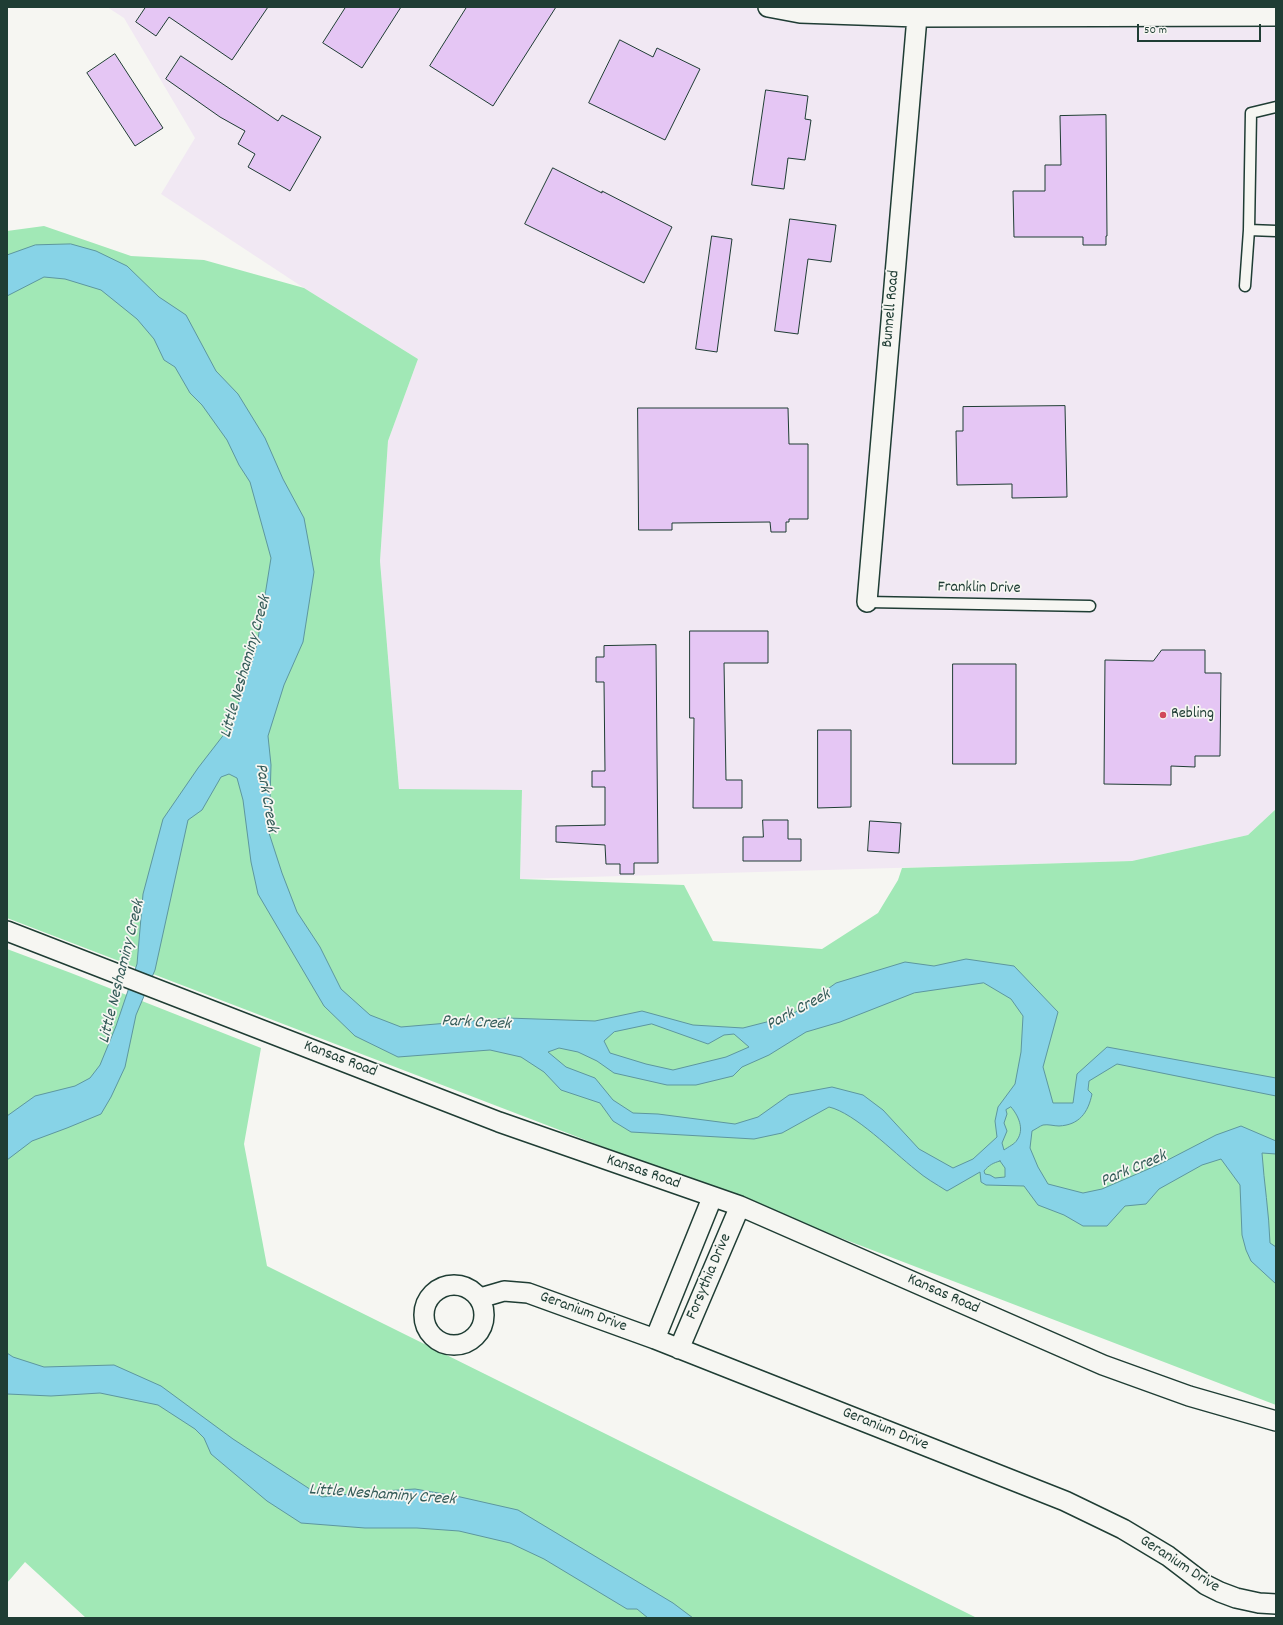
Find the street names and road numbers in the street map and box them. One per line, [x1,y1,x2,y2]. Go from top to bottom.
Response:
street label: Bunnell Road [879,270,905,348]
street label: Franklin Drive [937,579,1021,599]
street label: Kansas Road [301,1037,379,1083]
street label: Kansas Road [604,1151,682,1195]
street label: Forsythia Drive [683,1231,737,1323]
street label: Kansas Road [904,1271,982,1319]
street label: Geranium Drive [537,1288,629,1338]
street label: Geranium Drive [839,1404,931,1456]
street label: Geranium Drive [1136,1532,1222,1598]

